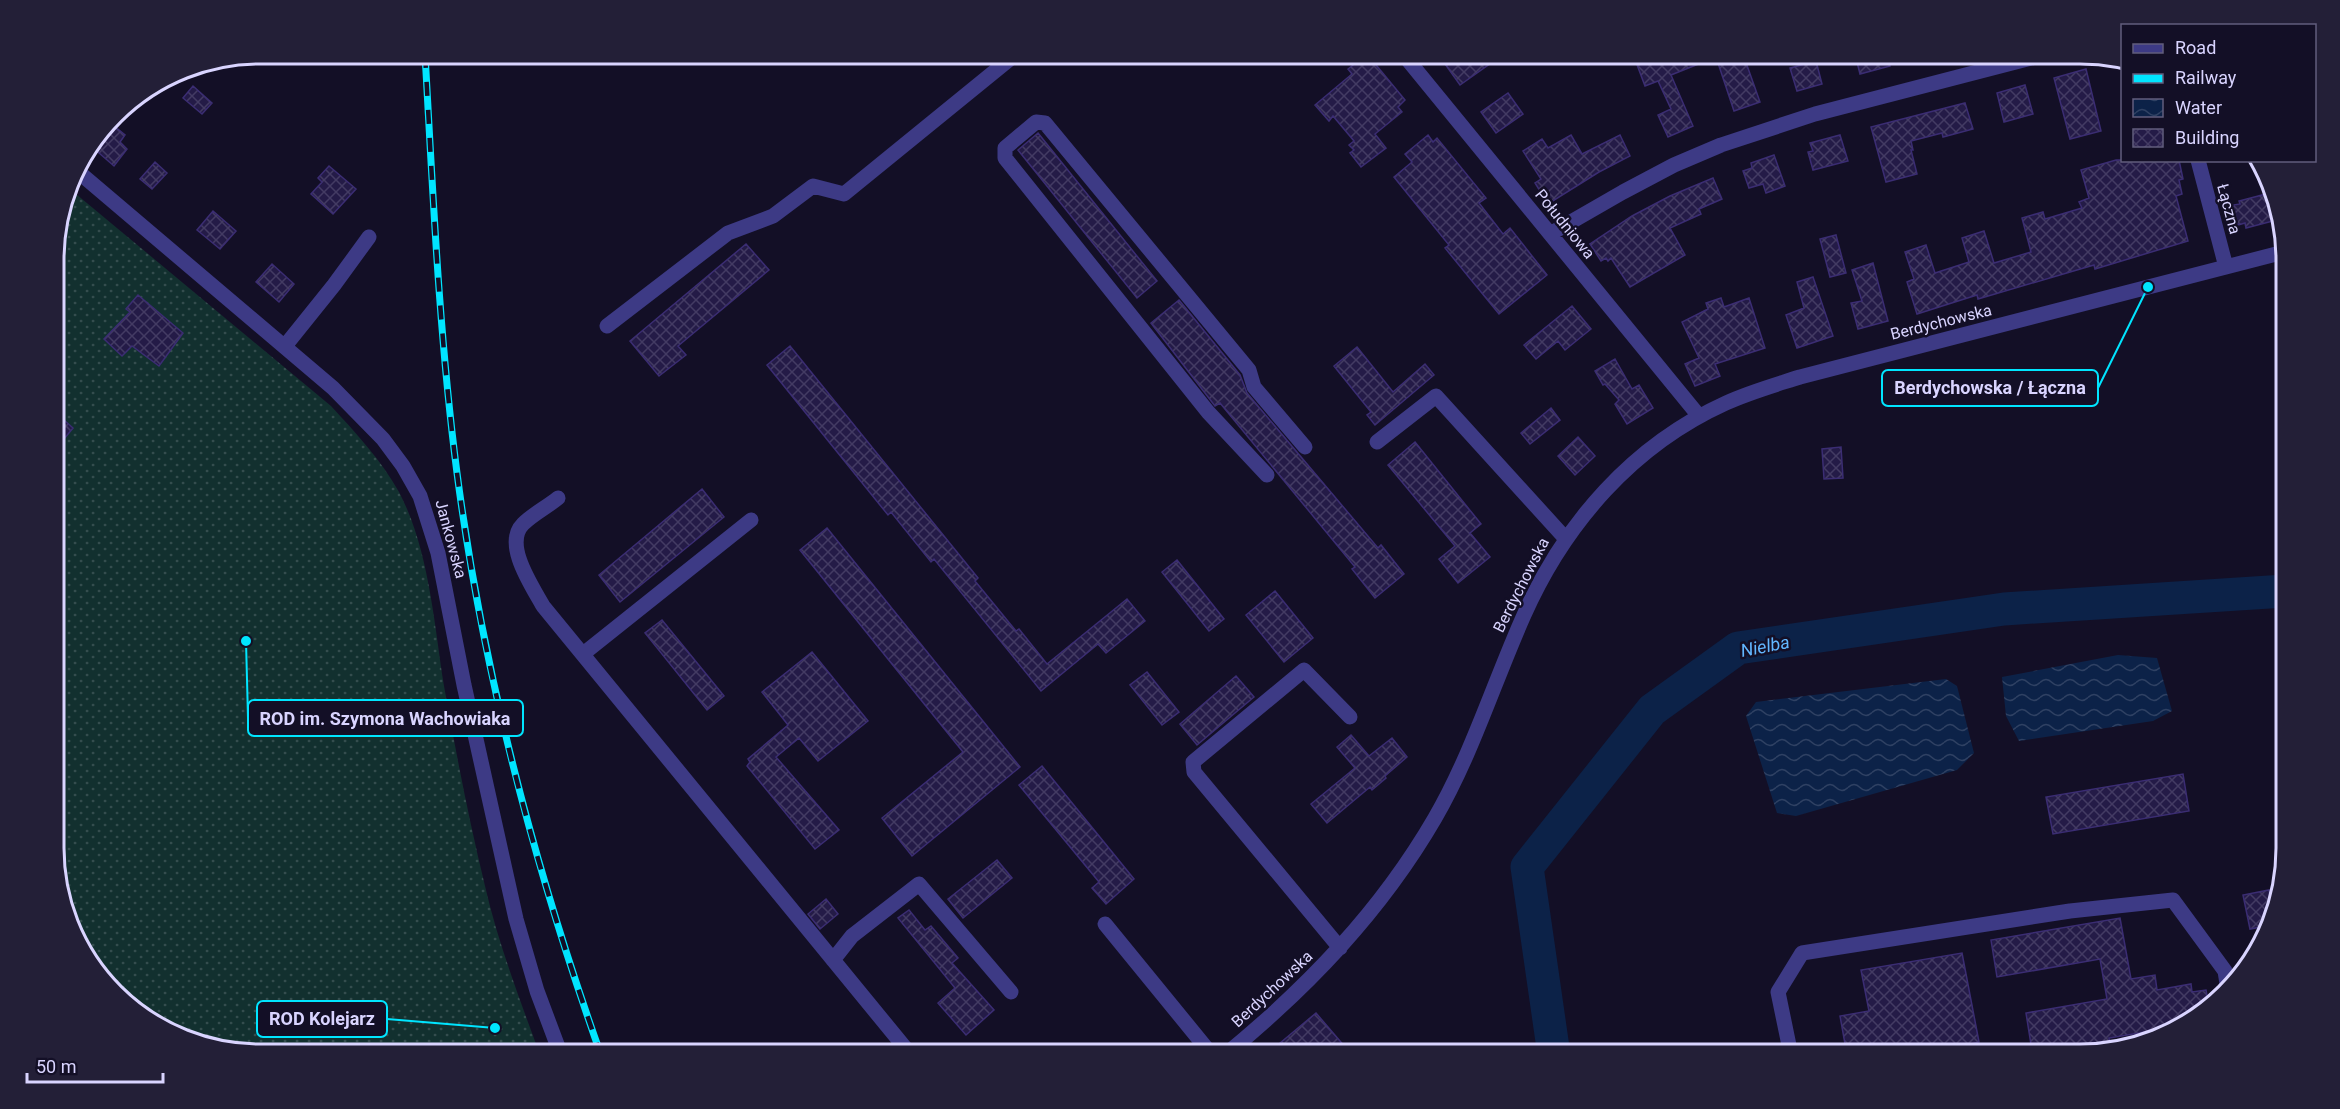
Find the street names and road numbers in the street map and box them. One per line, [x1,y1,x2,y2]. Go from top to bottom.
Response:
street label: Łączna [2213,182,2245,236]
street label: Południowa [1531,185,1599,263]
street label: Berdychowska [1888,300,1994,344]
street label: Jankowska [431,498,471,580]
street label: Berdychowska [1489,535,1553,635]
street label: Berdychowska [1228,947,1316,1031]

